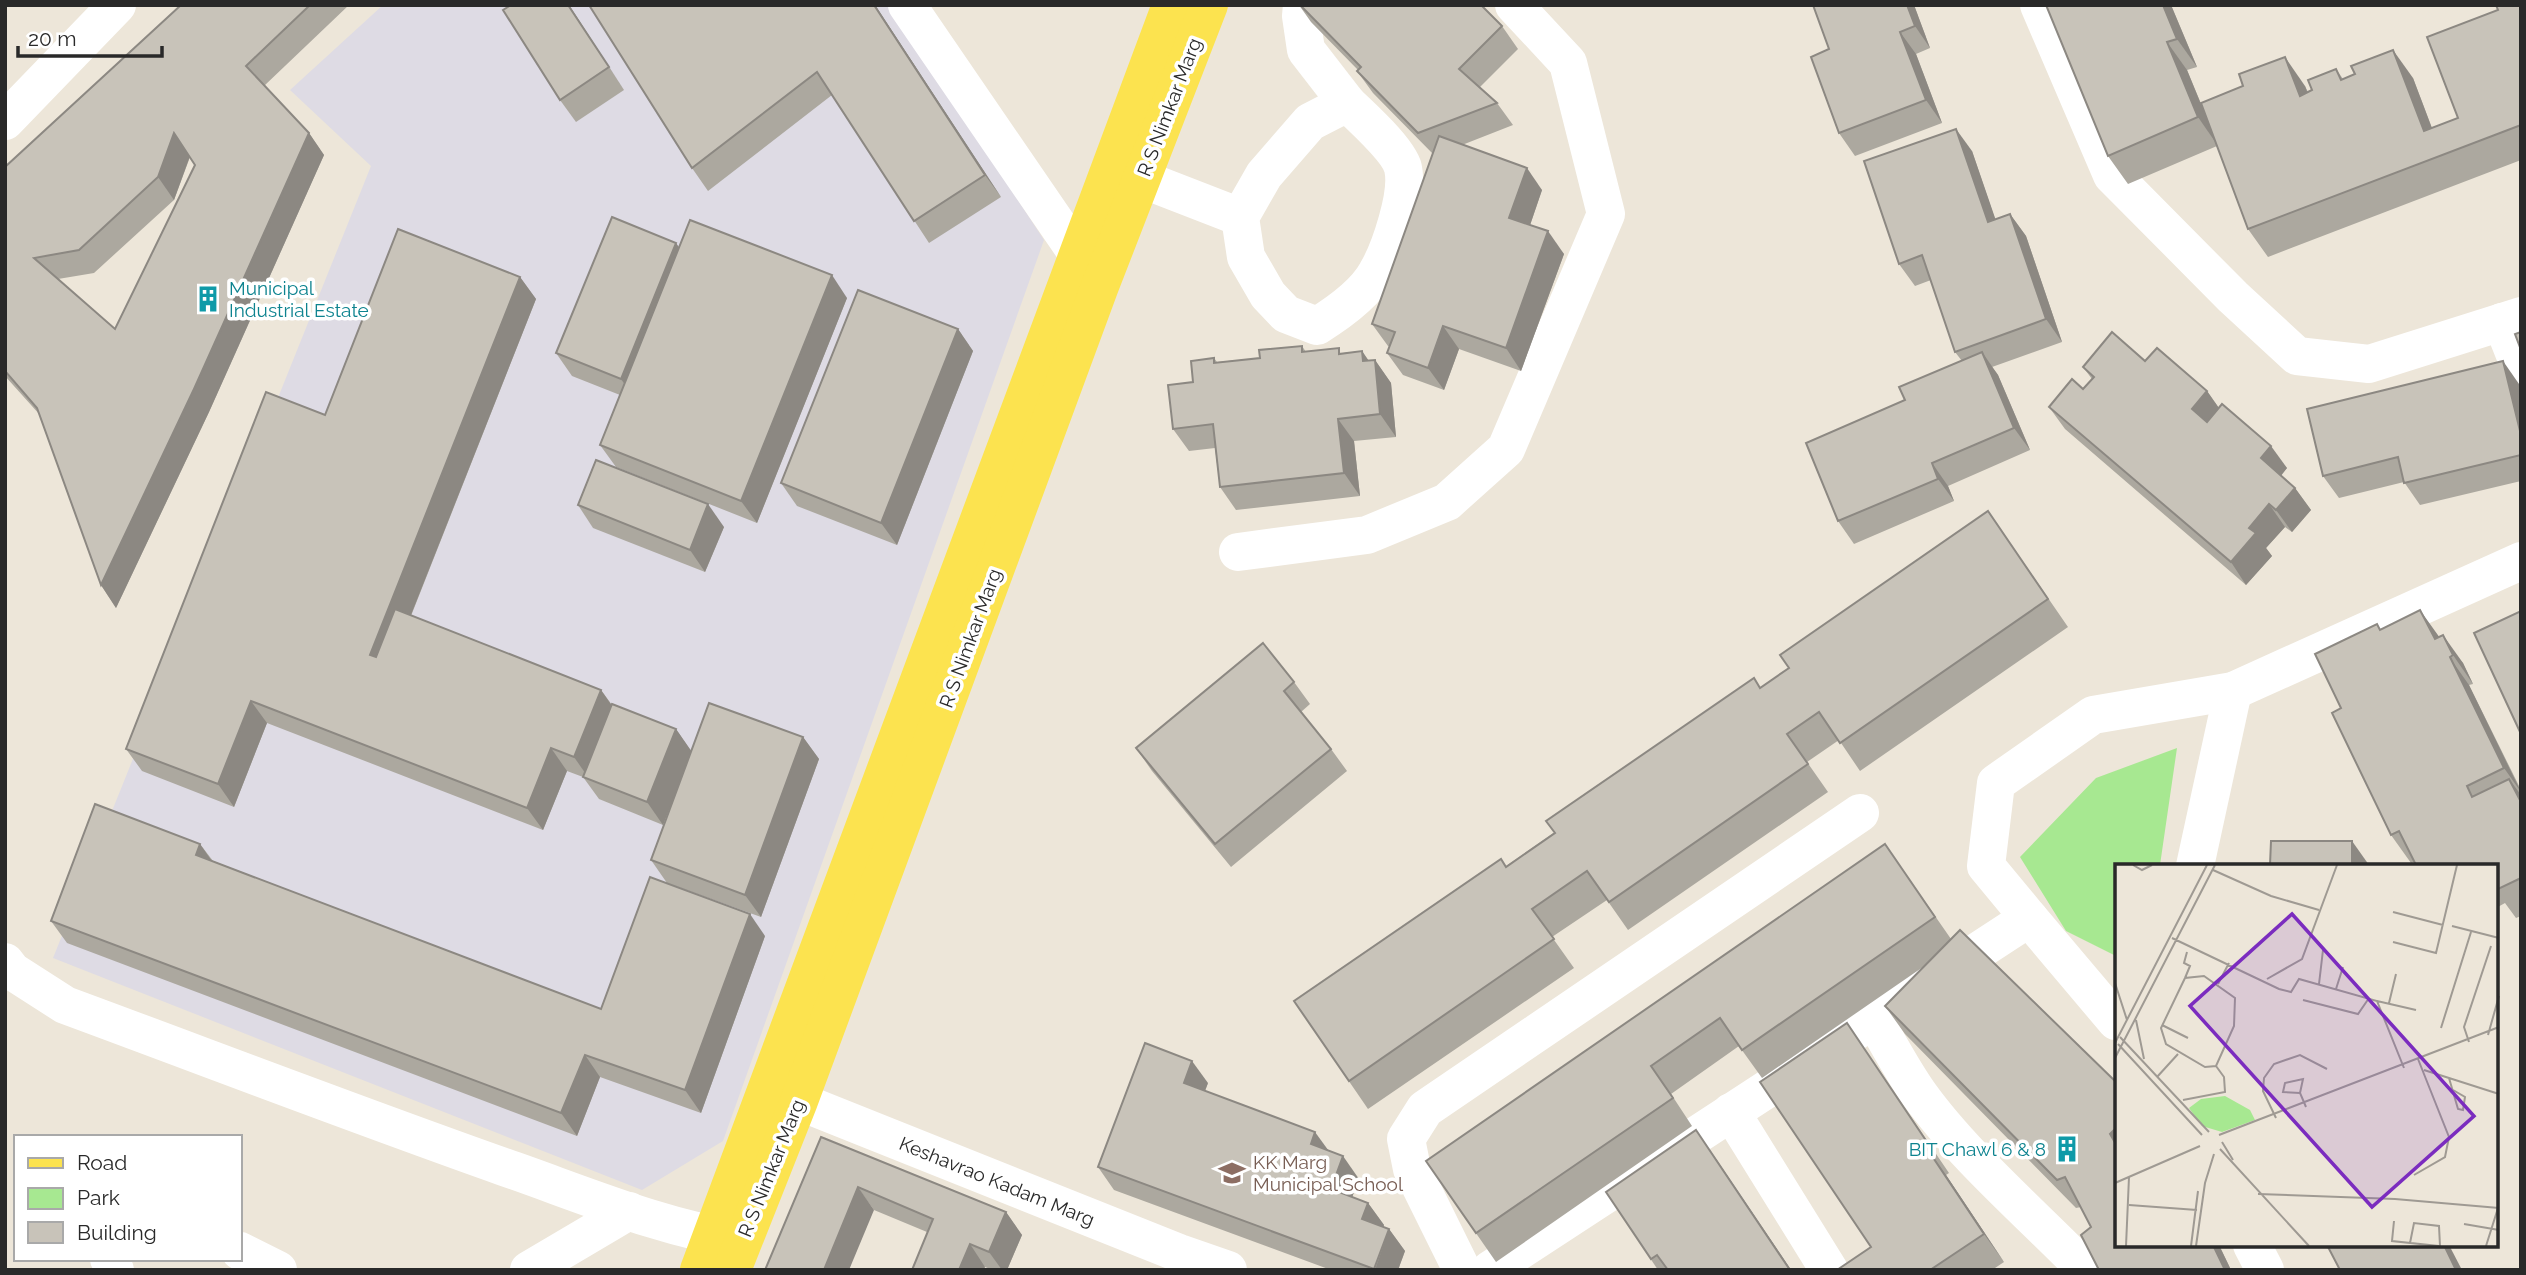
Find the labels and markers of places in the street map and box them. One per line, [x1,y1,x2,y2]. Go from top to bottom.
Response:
place label: Municipal Industrial Estate [229,277,369,321]
building icon: Municipal Industrial Estate [193,284,223,314]
building icon: BIT Chawl 6 & 8 [2052,1134,2082,1164]
place label: BIT Chawl 6 & 8 [1909,1138,2046,1160]
place label: KK Marg Municipal School [1253,1151,1404,1195]
school or university icon: KK Marg Municipal School [1217,1158,1247,1188]

